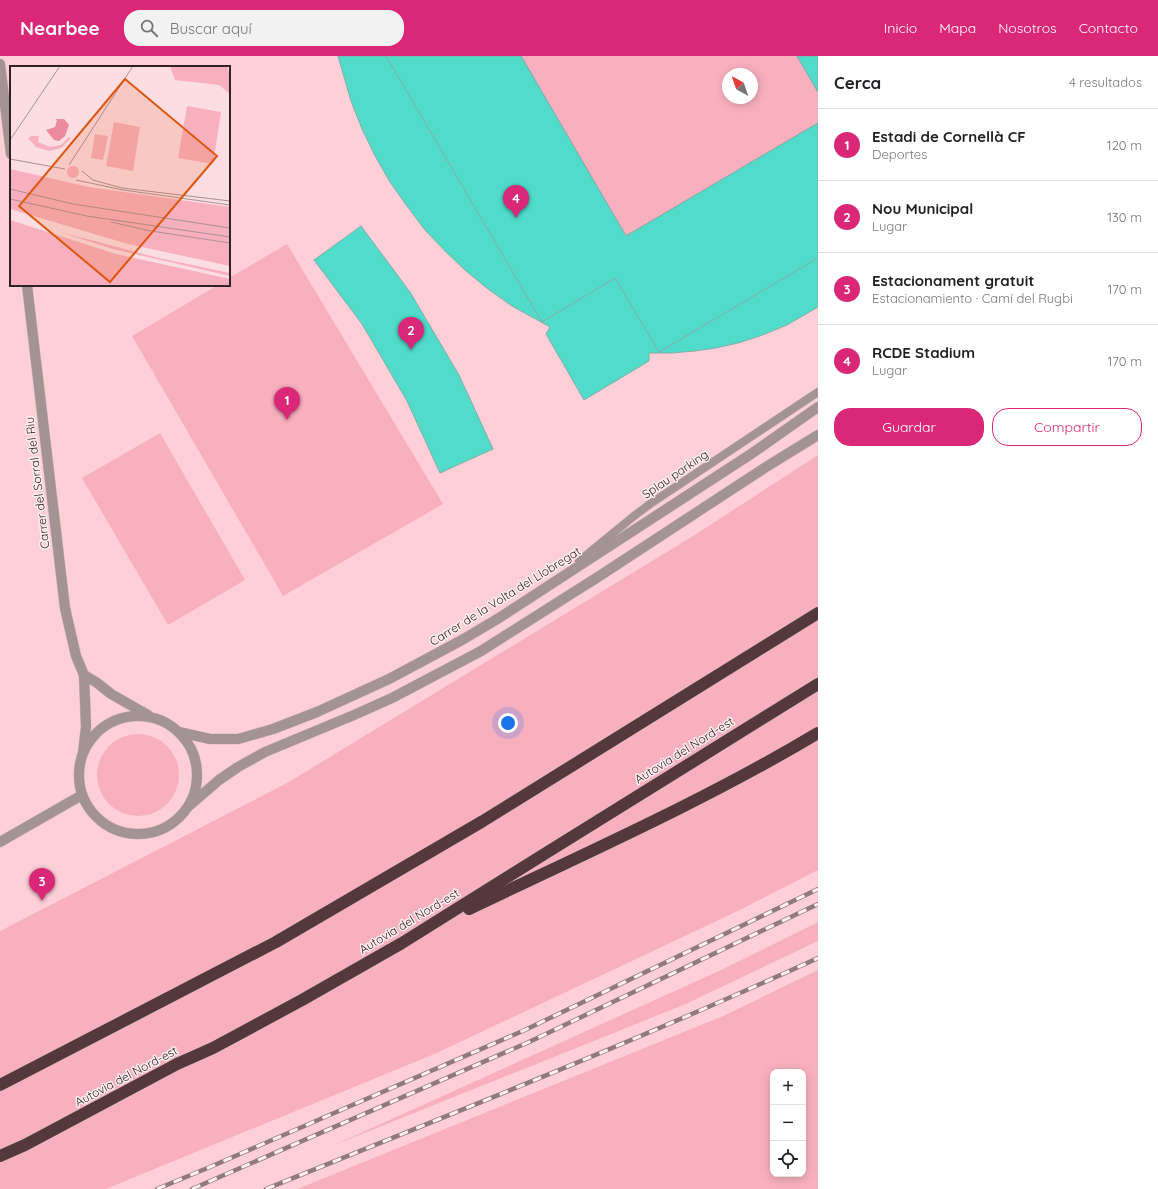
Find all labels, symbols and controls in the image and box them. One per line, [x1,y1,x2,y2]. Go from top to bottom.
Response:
search box [124,10,404,46]
text: Nearbee [20,16,100,40]
icon: search [138,17,160,39]
text: Buscar aquí [170,19,252,38]
text: Inicio [884,19,917,37]
text: Mapa [939,19,976,37]
text: Nosotros [998,19,1057,37]
text: Contacto [1079,19,1138,37]
inset map [10,66,230,286]
north arrow [722,68,758,104]
text: Cerca [834,72,881,93]
text: 4 resultados [1069,74,1142,90]
text: Estadi de Cornellà CF [872,127,1026,146]
text: 1 [844,137,850,153]
text: 120 m [1107,137,1142,153]
text: Deportes [872,146,927,162]
pin: 4 [503,185,529,218]
text: Nou Municipal [872,199,973,218]
text: 2 [843,209,851,225]
text: 130 m [1107,209,1142,225]
text: Lugar [872,218,907,234]
text: Estacionament gratuit [872,271,1034,290]
text: 3 [844,281,850,297]
text: 170 m [1107,281,1142,297]
text: Estacionamiento · Camí del Rugbi [872,290,1073,306]
pin: 2 [398,317,424,350]
text: RCDE Stadium [872,343,975,362]
text: 4 [843,353,851,369]
text: 170 m [1107,353,1142,369]
text: Lugar [872,362,907,378]
pin: 1 [274,387,300,420]
button: Guardar [834,408,984,446]
button: Compartir [992,408,1142,446]
street label: Carrer del Sorral del Riu [21,416,53,550]
street label: Splau parking [639,446,711,502]
street label: Carrer de la Volta del Llobregat [427,543,583,649]
your location [498,713,518,733]
street label: Autovia del Nord-est [632,713,736,787]
pin: 3 [29,868,55,901]
street label: Autovia del Nord-est [356,885,462,957]
street label: Autovia del Nord-est [72,1043,180,1109]
map controls [770,1069,806,1177]
button: + [770,1069,806,1105]
button: − [770,1105,806,1141]
button: locate [770,1141,806,1177]

